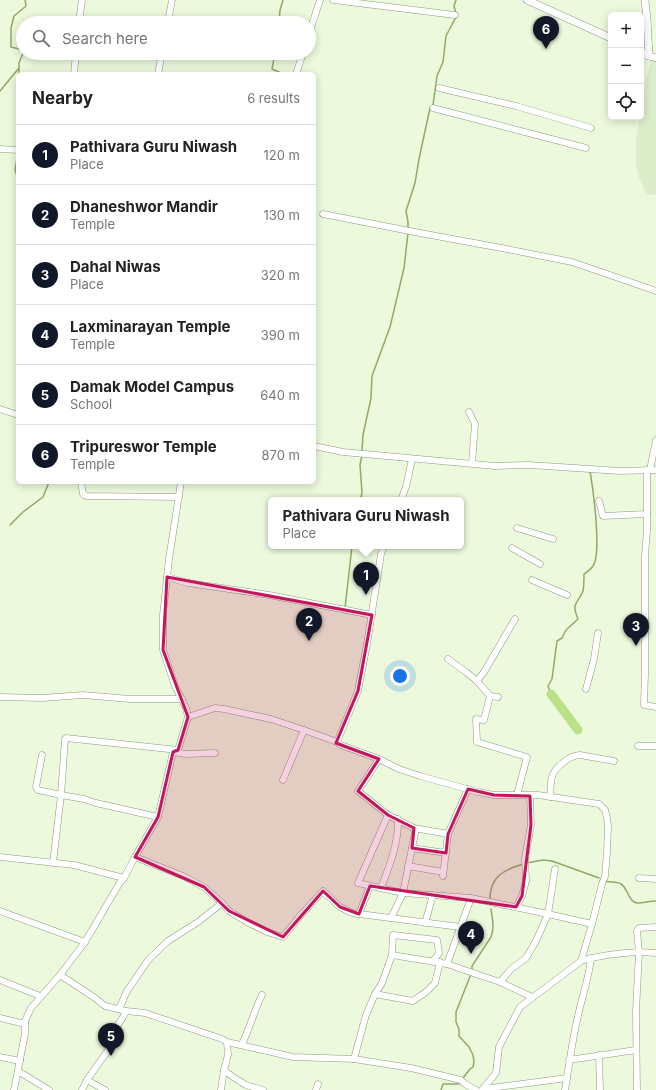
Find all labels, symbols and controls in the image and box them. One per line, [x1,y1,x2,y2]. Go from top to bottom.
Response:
map controls [608,12,644,120]
button: + [608,12,644,48]
search box [16,16,316,60]
pin: 6 [533,16,559,49]
icon: search [30,27,52,49]
text: Search here [62,29,148,48]
button: − [608,48,644,84]
button: locate [608,84,644,120]
text: Nearby [32,88,93,108]
text: 6 results [247,90,300,106]
text: Pathivara Guru Niwash [70,137,237,156]
text: 1 [42,147,48,163]
text: 120 m [264,147,300,163]
text: Place [70,156,104,172]
text: Dhaneshwor Mandir [70,197,218,216]
text: 2 [41,207,49,223]
text: 130 m [263,207,300,223]
text: Temple [70,216,115,232]
text: Dahal Niwas [70,257,161,276]
text: 3 [41,267,49,283]
text: 320 m [261,267,300,283]
text: Place [70,276,104,292]
text: Laxminarayan Temple [70,317,230,336]
text: 4 [41,327,49,343]
text: 390 m [261,327,300,343]
text: Temple [70,336,115,352]
text: Damak Model Campus [70,377,234,396]
text: 5 [41,387,49,403]
text: 640 m [260,387,300,403]
text: School [70,396,112,412]
text: Tripureswor Temple [70,437,217,456]
text: 6 [41,447,49,463]
text: 870 m [262,447,300,463]
text: Temple [70,456,115,472]
popup [268,497,464,549]
text: Pathivara Guru Niwash [282,506,450,525]
text: Place [282,525,316,541]
pin: 1 [353,562,379,595]
pin: 2 [296,608,322,641]
pin: 3 [623,613,649,646]
your location [390,666,410,686]
pin: 4 [458,921,484,954]
pin: 5 [98,1023,124,1056]

